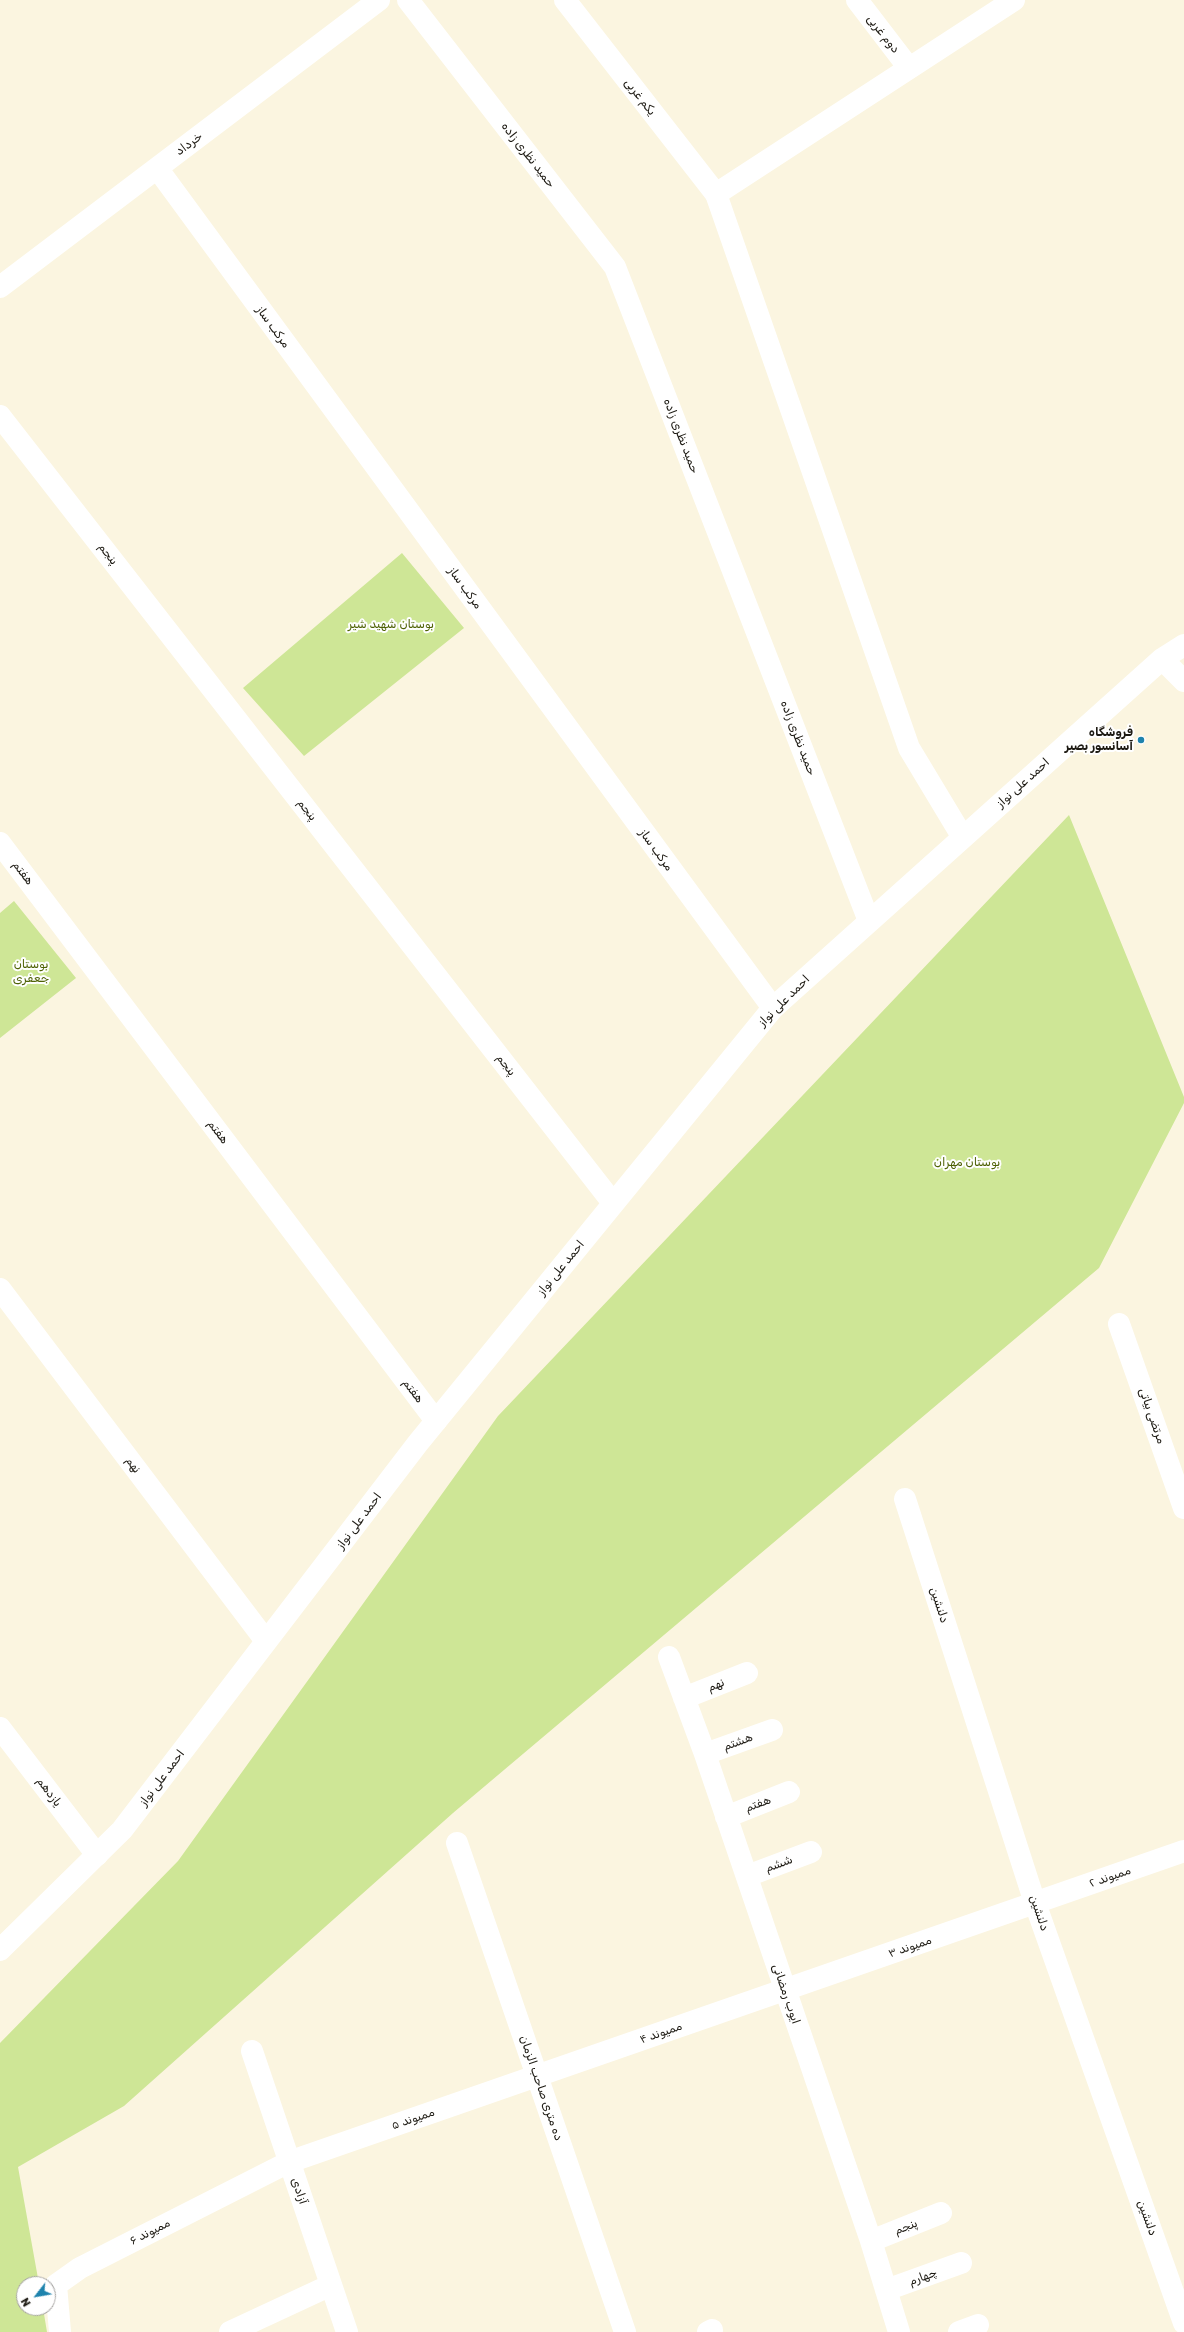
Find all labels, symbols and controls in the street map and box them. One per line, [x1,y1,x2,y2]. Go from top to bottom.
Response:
street label: دوم غربی [863,12,903,56]
street label: یکم غربی [621,76,659,118]
street label: حمید نظری زاده [498,119,558,191]
street label: خرداد [173,129,205,159]
street label: مرکب ساز [253,303,293,351]
street label: حمید نظری زاده [660,397,702,475]
street label: پنجم [95,540,121,568]
street label: مرکب ساز [445,564,485,612]
park label: بوستان شهید شیر [348,618,434,632]
street label: حمید نظری زاده [777,699,819,777]
place label: فروشگاه آسانسور بصیر [1065,726,1133,754]
marker: فروشگاه آسانسور بصیر [1136,735,1146,745]
street label: احمد علی نواز [993,755,1053,811]
street label: پنجم [294,796,320,824]
street label: مرکب ساز [636,826,676,874]
street label: هفتم [9,858,37,888]
park label: بوستان جعفری [13,958,49,986]
street label: احمد علی نواز [755,972,813,1030]
street label: پنجم [493,1051,519,1079]
street label: هفتم [204,1117,232,1147]
park label: بوستان مهران [934,1156,1000,1170]
street label: احمد علی نواز [534,1237,588,1299]
street label: هفتم [399,1376,427,1406]
street label: مرتضی بیاتی [1136,1386,1168,1446]
street label: نهم [122,1454,144,1476]
street label: احمد علی نواز [333,1490,385,1552]
street label: دلنشین [926,1585,952,1625]
street label: نهم [705,1675,727,1695]
street label: هشتم [721,1730,755,1754]
street label: احمد علی نواز [136,1747,188,1809]
street label: یازدهم [33,1774,65,1810]
street label: هفتم [743,1793,773,1815]
street label: ششم [763,1852,795,1876]
street label: ممیوند ۲ [1087,1863,1133,1891]
street label: دلنشین [1026,1893,1052,1933]
street label: ممیوند ۳ [886,1933,934,1961]
street label: ایوب رمضانی [769,1962,803,2026]
street label: ممیوند ۴ [638,2019,684,2047]
street label: ده متری صاحب الزمان [516,2034,566,2142]
street label: ممیوند ۵ [390,2105,436,2133]
street label: آزادی [288,2176,310,2206]
street label: دلنشین [1134,2198,1160,2238]
street label: ممیوند ۶ [127,2216,173,2248]
street label: پنجم [892,2216,920,2238]
street label: چهارم [907,2265,939,2289]
north arrow [16,2276,56,2316]
text: N [19,2295,34,2309]

